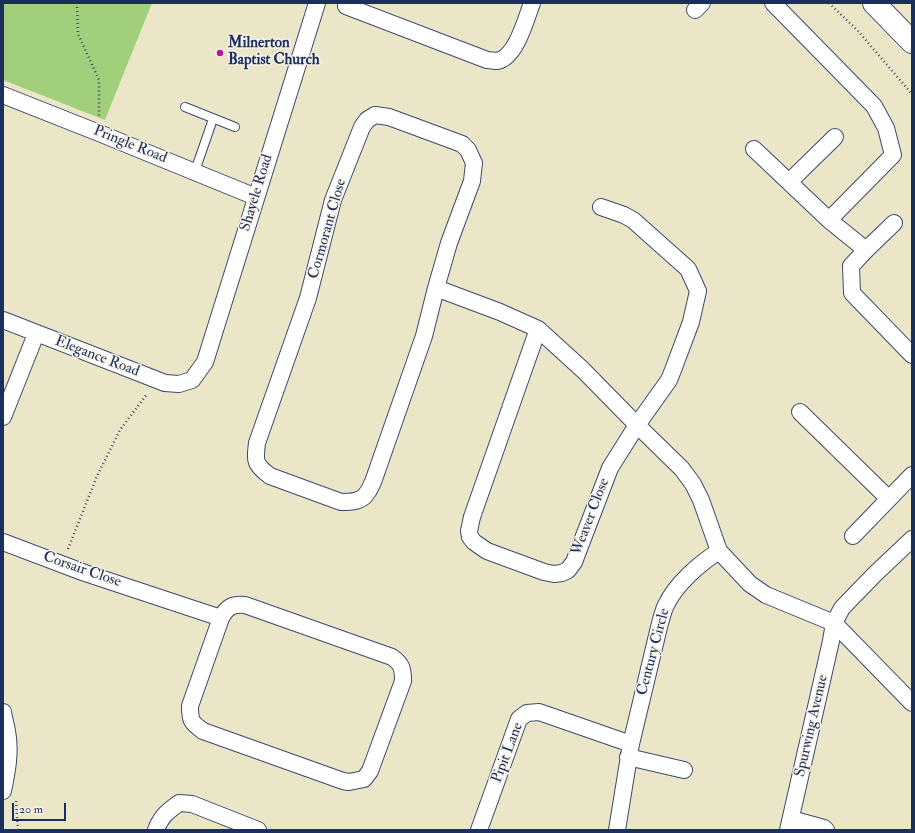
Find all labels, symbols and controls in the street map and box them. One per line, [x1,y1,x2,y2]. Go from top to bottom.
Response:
place label: Milnerton Baptist Church [228,35,320,70]
marker: Milnerton Baptist Church [215,48,225,58]
street label: Pringle Road [91,122,169,168]
street label: Shayele Road [237,152,277,234]
street label: Cormorant Close [305,177,351,281]
street label: Elegance Road [52,333,142,381]
street label: Weaver Close [568,476,614,558]
street label: Corsair Close [41,548,123,592]
street label: Century Circle [634,607,674,697]
street label: Spurwing Avenue [792,673,832,779]
street label: Pipit Lane [488,720,528,786]
scale bar [14,795,68,821]
text: 20 m [19,802,43,817]

